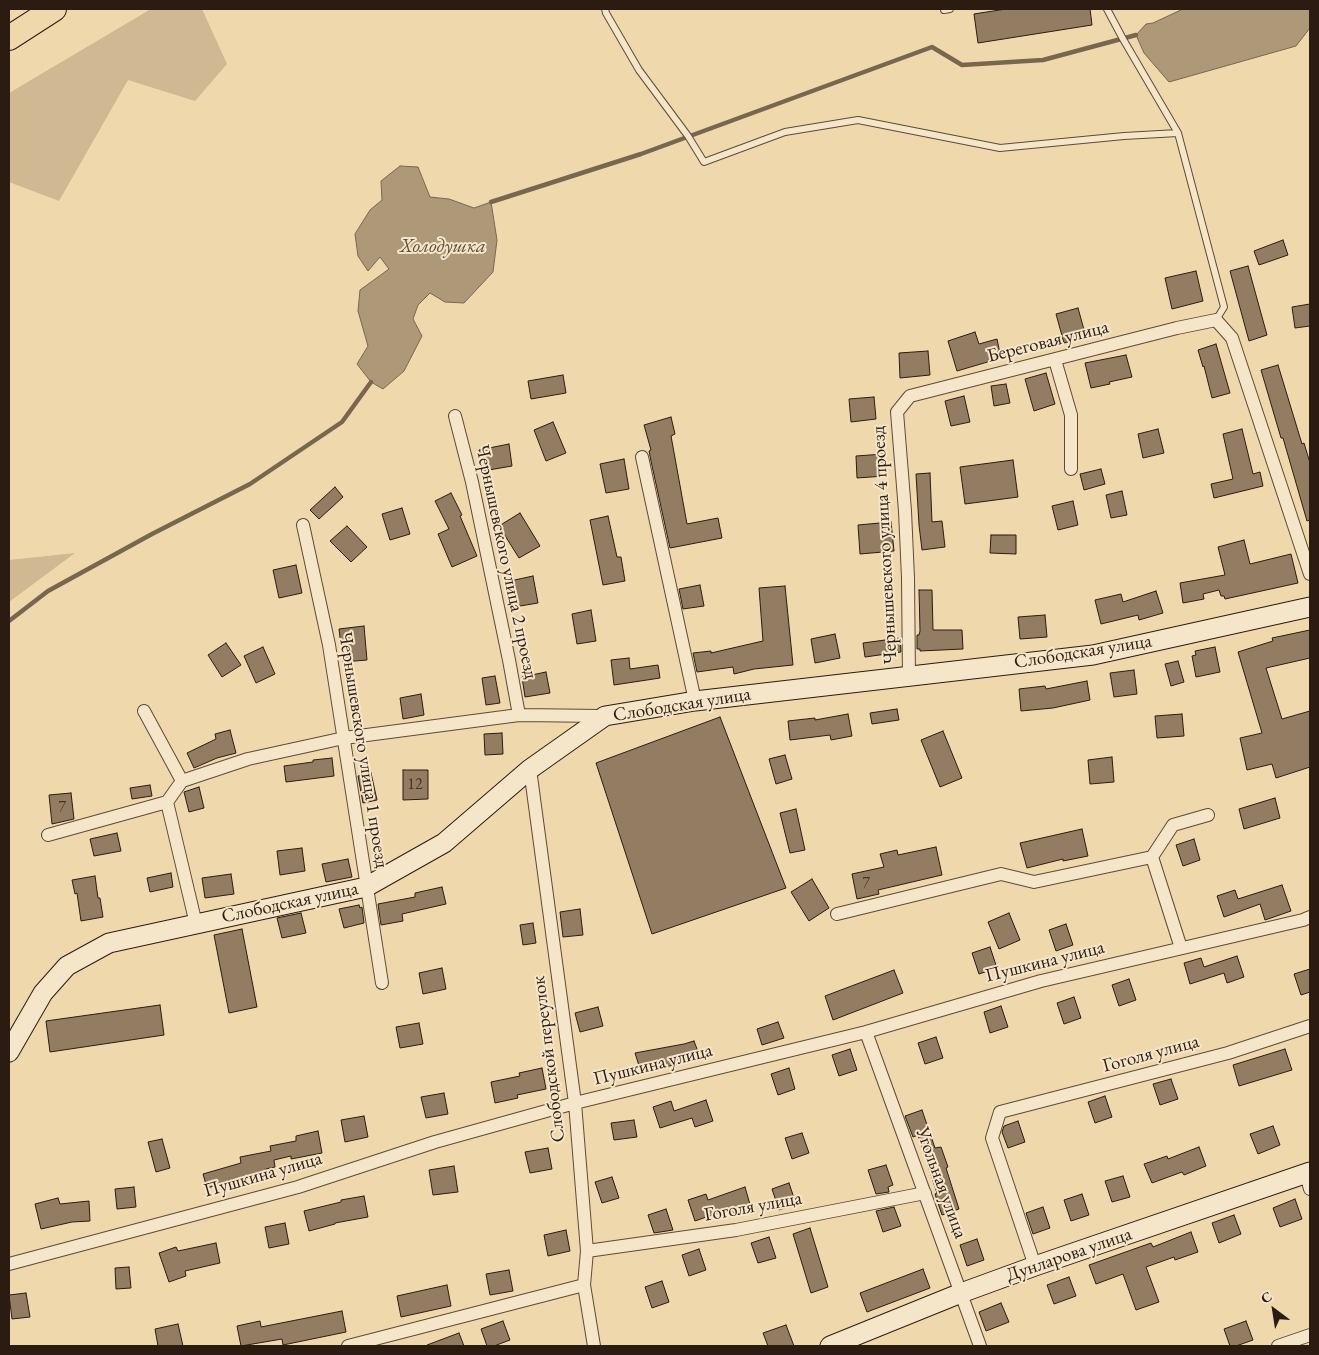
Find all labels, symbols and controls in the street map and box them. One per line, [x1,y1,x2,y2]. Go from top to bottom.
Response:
water label: Холодушка [400,235,486,259]
street label: Береговая улица [985,316,1111,368]
street label: Чернышевского улица 4 проезд [867,425,903,665]
street label: Чернышевского улица 2 проезд [470,443,542,681]
street label: Чернышевского улица 1 проезд [333,630,393,870]
street label: Слободская улица [1013,630,1153,674]
street label: Слободская улица [612,683,752,727]
house number: 12 [407,775,423,795]
house number: 7 [58,798,66,818]
house number: 7 [862,874,870,894]
street label: Слободская улица [220,877,360,929]
street label: Пушкина улица [983,936,1107,988]
street label: Слободской переулок [527,974,571,1144]
street label: Гоголя улица [1100,1030,1202,1078]
street label: Пушкина улица [591,1039,715,1091]
street label: Угольная улица [910,1124,972,1242]
street label: Пушкина улица [201,1147,325,1203]
street label: Гоголя улица [702,1187,804,1227]
street label: Дунларова улица [1003,1223,1135,1287]
north arrow [1249,1285,1299,1335]
text: С [1257,1287,1275,1307]

